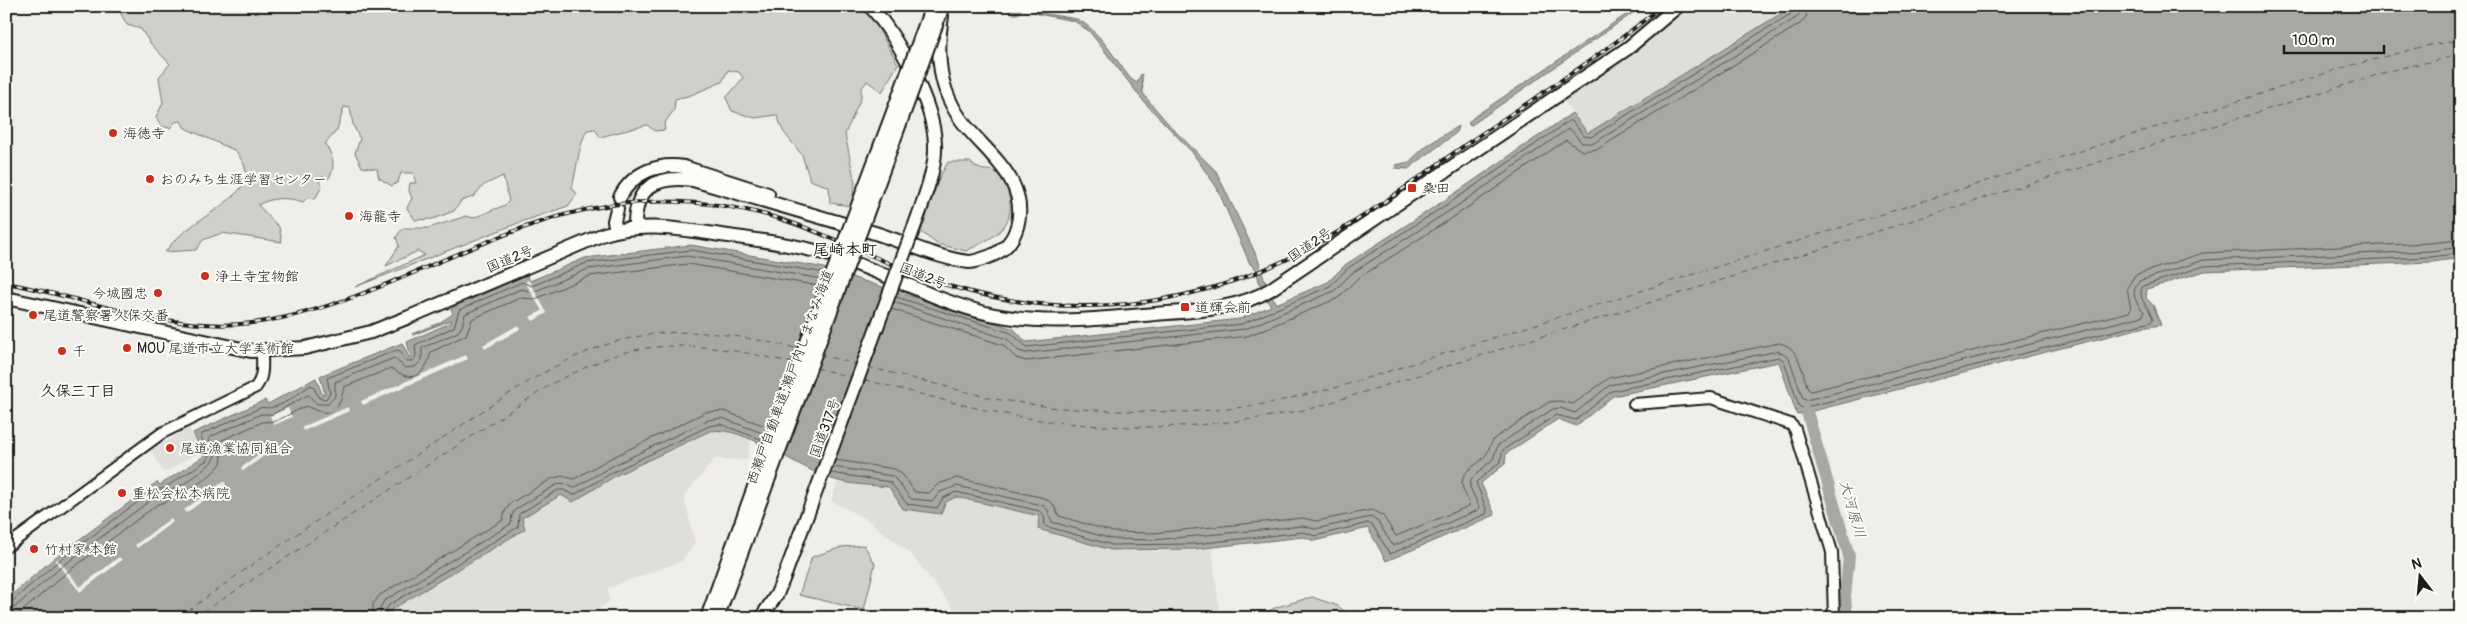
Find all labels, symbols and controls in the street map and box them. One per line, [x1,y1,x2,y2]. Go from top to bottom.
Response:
scale bar [2284,22,2384,54]
text: 100 m [2292,31,2335,50]
place label: 海徳寺 [123,125,165,142]
marker: 海徳寺 [107,127,119,139]
place label: おのみち生涯学習センター [160,171,327,188]
marker: おのみち生涯学習センター [144,173,156,185]
place label: 桑田 [1422,180,1450,197]
marker: 桑田 [1406,182,1418,194]
place label: 海龍寺 [359,208,401,225]
marker: 海龍寺 [343,210,355,222]
street label: 国道2号 [1285,224,1335,266]
district label: 尾崎本町 [813,240,877,260]
street label: 国道2号 [484,241,536,277]
street label: 国道2号 [897,259,949,293]
street label: 西瀬戸自動車道;瀬戸内しまなみ海道 [743,267,837,487]
place label: 浄土寺宝物館 [215,268,299,285]
marker: 浄土寺宝物館 [199,270,211,282]
place label: 今城國忠 [92,285,148,302]
marker: 今城國忠 [152,287,164,299]
place label: 道輝会前 [1195,299,1251,316]
marker: 道輝会前 [1179,301,1191,313]
place label: 尾道警察署久保交番 [43,307,169,324]
marker: 尾道警察署久保交番 [27,309,39,321]
place label: MOU 尾道市立大学美術館 [137,340,294,357]
marker: MOU 尾道市立大学美術館 [121,342,133,354]
place label: 千 [72,343,86,360]
marker: 千 [56,345,68,357]
district label: 久保三丁目 [40,382,116,401]
street label: 国道317号 [806,396,844,460]
place label: 尾道漁業協同組合 [180,440,292,457]
marker: 尾道漁業協同組合 [164,442,176,454]
water label: 大河原川 [1835,478,1869,540]
place label: 重松会松本病院 [132,485,230,502]
marker: 重松会松本病院 [116,487,128,499]
place label: 竹村家 本館 [44,541,117,558]
marker: 竹村家 本館 [28,543,40,555]
north arrow [2394,552,2444,602]
text: N [2410,555,2423,573]

